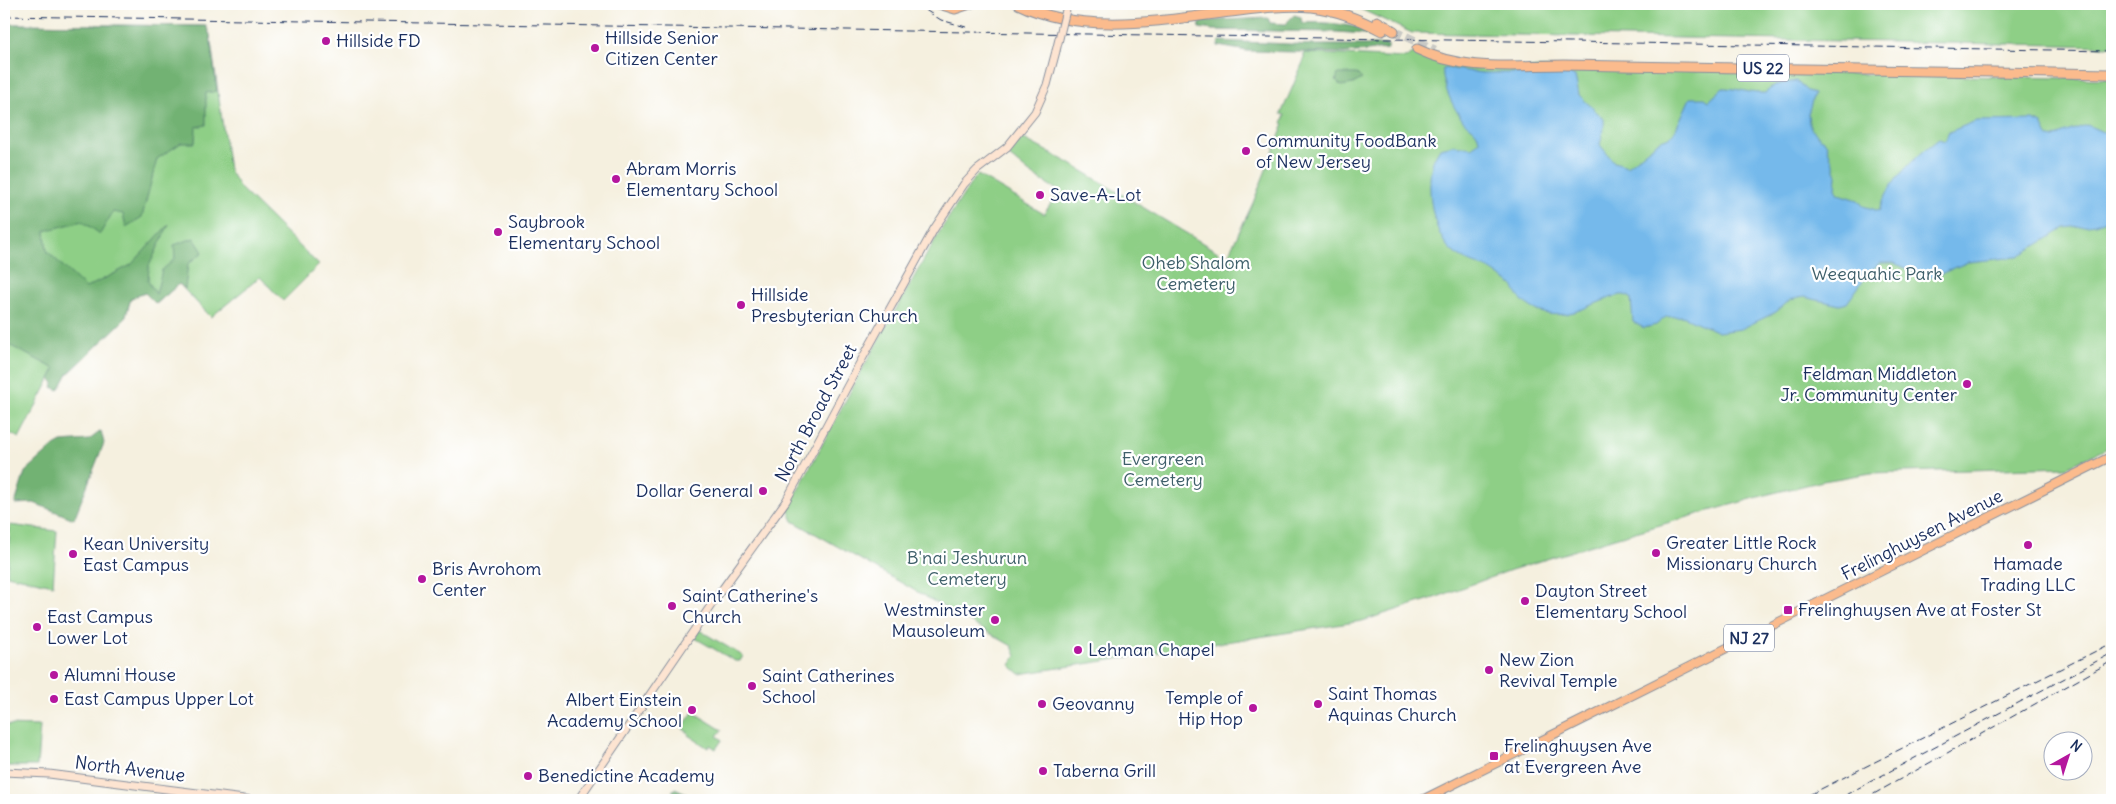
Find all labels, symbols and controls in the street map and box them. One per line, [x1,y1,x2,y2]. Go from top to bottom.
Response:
place label: Hillside Senior Citizen Center [605,26,719,70]
place label: Hillside FD [336,29,421,52]
marker: Hillside FD [320,35,332,47]
marker: Hillside Senior Citizen Center [589,42,601,54]
road number: US 22 [1737,54,1789,82]
place label: Community FoodBank of New Jersey [1256,129,1437,173]
marker: Community FoodBank of New Jersey [1240,145,1252,157]
place label: Abram Morris Elementary School [626,157,778,201]
marker: Abram Morris Elementary School [610,173,622,185]
place label: Save-A-Lot [1050,183,1141,206]
marker: Save-A-Lot [1034,189,1046,201]
place label: Saybrook Elementary School [508,210,660,254]
marker: Saybrook Elementary School [492,226,504,238]
park label: Oheb Shalom Cemetery [1142,251,1251,295]
park label: Weequahic Park [1812,262,1942,285]
place label: Hillside Presbyterian Church [751,283,918,327]
marker: Hillside Presbyterian Church [735,299,747,311]
street label: North Broad Street [770,340,862,486]
place label: Feldman Middleton Jr. Community Center [1780,362,1958,406]
marker: Feldman Middleton Jr. Community Center [1961,378,1973,390]
park label: Evergreen Cemetery [1122,447,1204,491]
place label: Dollar General [636,479,753,502]
street label: Frelinghuysen Avenue [1837,484,2006,585]
marker: Dollar General [757,485,769,497]
place label: Greater Little Rock Missionary Church [1666,531,1817,575]
place label: Kean University East Campus [83,532,209,576]
marker: Hamade Trading LLC [2022,539,2034,551]
park label: B'nai Jeshurun Cemetery [907,546,1027,590]
marker: Greater Little Rock Missionary Church [1650,547,1662,559]
marker: Kean University East Campus [67,548,79,560]
place label: Hamade Trading LLC [1980,552,2076,596]
place label: Bris Avrohom Center [432,557,542,601]
marker: Bris Avrohom Center [416,573,428,585]
place label: Dayton Street Elementary School [1535,579,1687,623]
place label: Saint Catherine's Church [682,584,818,628]
marker: Dayton Street Elementary School [1519,595,1531,607]
place label: Westminster Mausoleum [884,598,986,642]
place label: Frelinghuysen Ave at Foster St [1798,598,2041,621]
marker: Saint Catherine's Church [666,600,678,612]
marker: Frelinghuysen Ave at Foster St [1782,604,1794,616]
place label: East Campus Lower Lot [47,605,153,649]
marker: Westminster Mausoleum [989,614,1001,626]
marker: East Campus Lower Lot [31,621,43,633]
road number: NJ 27 [1724,624,1774,651]
place label: Lehman Chapel [1088,638,1215,661]
marker: Lehman Chapel [1072,644,1084,656]
place label: New Zion Revival Temple [1499,648,1617,692]
place label: Alumni House [64,663,176,686]
place label: Saint Catherines School [762,664,895,708]
marker: New Zion Revival Temple [1483,664,1495,676]
marker: Alumni House [48,669,60,681]
marker: Saint Catherines School [746,680,758,692]
place label: Saint Thomas Aquinas Church [1328,682,1457,726]
place label: Temple of Hip Hop [1165,686,1244,730]
place label: East Campus Upper Lot [64,687,254,710]
place label: Albert Einstein Academy School [547,688,682,732]
place label: Geovanny [1052,692,1135,715]
marker: East Campus Upper Lot [48,693,60,705]
marker: Geovanny [1036,698,1048,710]
marker: Saint Thomas Aquinas Church [1312,698,1324,710]
marker: Temple of Hip Hop [1247,702,1259,714]
marker: Albert Einstein Academy School [686,704,698,716]
north arrow [2044,732,2094,782]
place label: Frelinghuysen Ave at Evergreen Ave [1504,734,1652,778]
text: N [2067,736,2086,756]
street label: North Avenue [74,750,186,787]
marker: Frelinghuysen Ave at Evergreen Ave [1488,750,1500,762]
place label: Taberna Grill [1053,759,1156,782]
place label: Benedictine Academy [538,764,715,787]
marker: Taberna Grill [1037,765,1049,777]
marker: Benedictine Academy [522,770,534,782]

